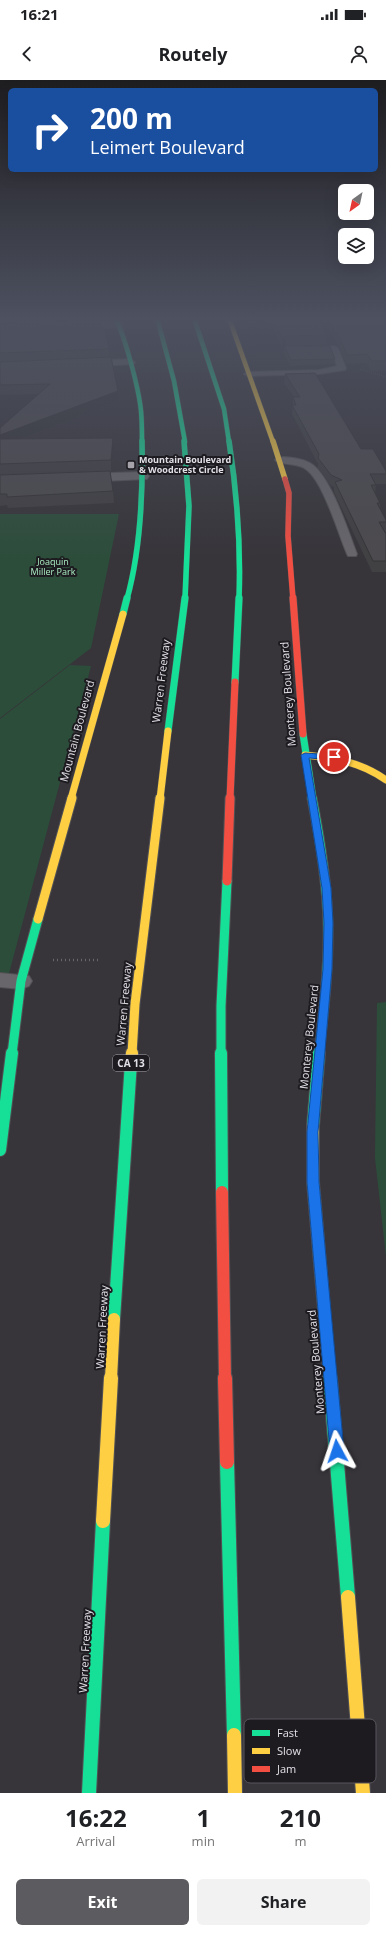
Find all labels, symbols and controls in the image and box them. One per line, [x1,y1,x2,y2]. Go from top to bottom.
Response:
text: 16:21 [20,4,59,24]
text: Routely [158,42,228,66]
icon: back [16,43,38,65]
icon: person [348,43,370,65]
text: 200 m [90,99,173,137]
icon: right [24,104,76,156]
text: Leimert Boulevard [90,135,245,159]
north arrow [338,184,374,220]
map controls [338,184,374,264]
button: layers [338,228,374,264]
place label: Mountain Boulevard & Woodcrest Circle [139,453,231,476]
marker: Mountain Boulevard & Woodcrest Circle [126,460,136,470]
park label: Joaquin Miller Park [31,555,76,578]
street label: Warren Freeway [148,638,173,723]
street label: Monterey Boulevard [276,641,299,747]
street label: Mountain Boulevard [56,678,97,783]
pin [317,740,351,774]
icon: arrive [323,746,345,768]
street label: Warren Freeway [112,961,135,1046]
street label: Monterey Boulevard [296,984,321,1090]
road number: CA 13 [113,1055,149,1071]
street label: Warren Freeway [92,1284,111,1369]
street label: Monterey Boulevard [303,1309,328,1415]
position arrow [316,1430,358,1472]
street label: Warren Freeway [75,1608,94,1693]
legend [244,1719,376,1783]
text: Fast [277,1725,298,1740]
text: Slow [277,1743,301,1758]
text: Jam [276,1761,296,1776]
text: 16:22 [65,1801,127,1834]
text: 1 [196,1801,210,1834]
text: 210 [280,1801,321,1834]
text: Arrival [76,1832,115,1850]
text: min [192,1832,215,1850]
text: m [294,1832,306,1850]
button: Exit [16,1879,189,1925]
button: Share [197,1879,370,1925]

